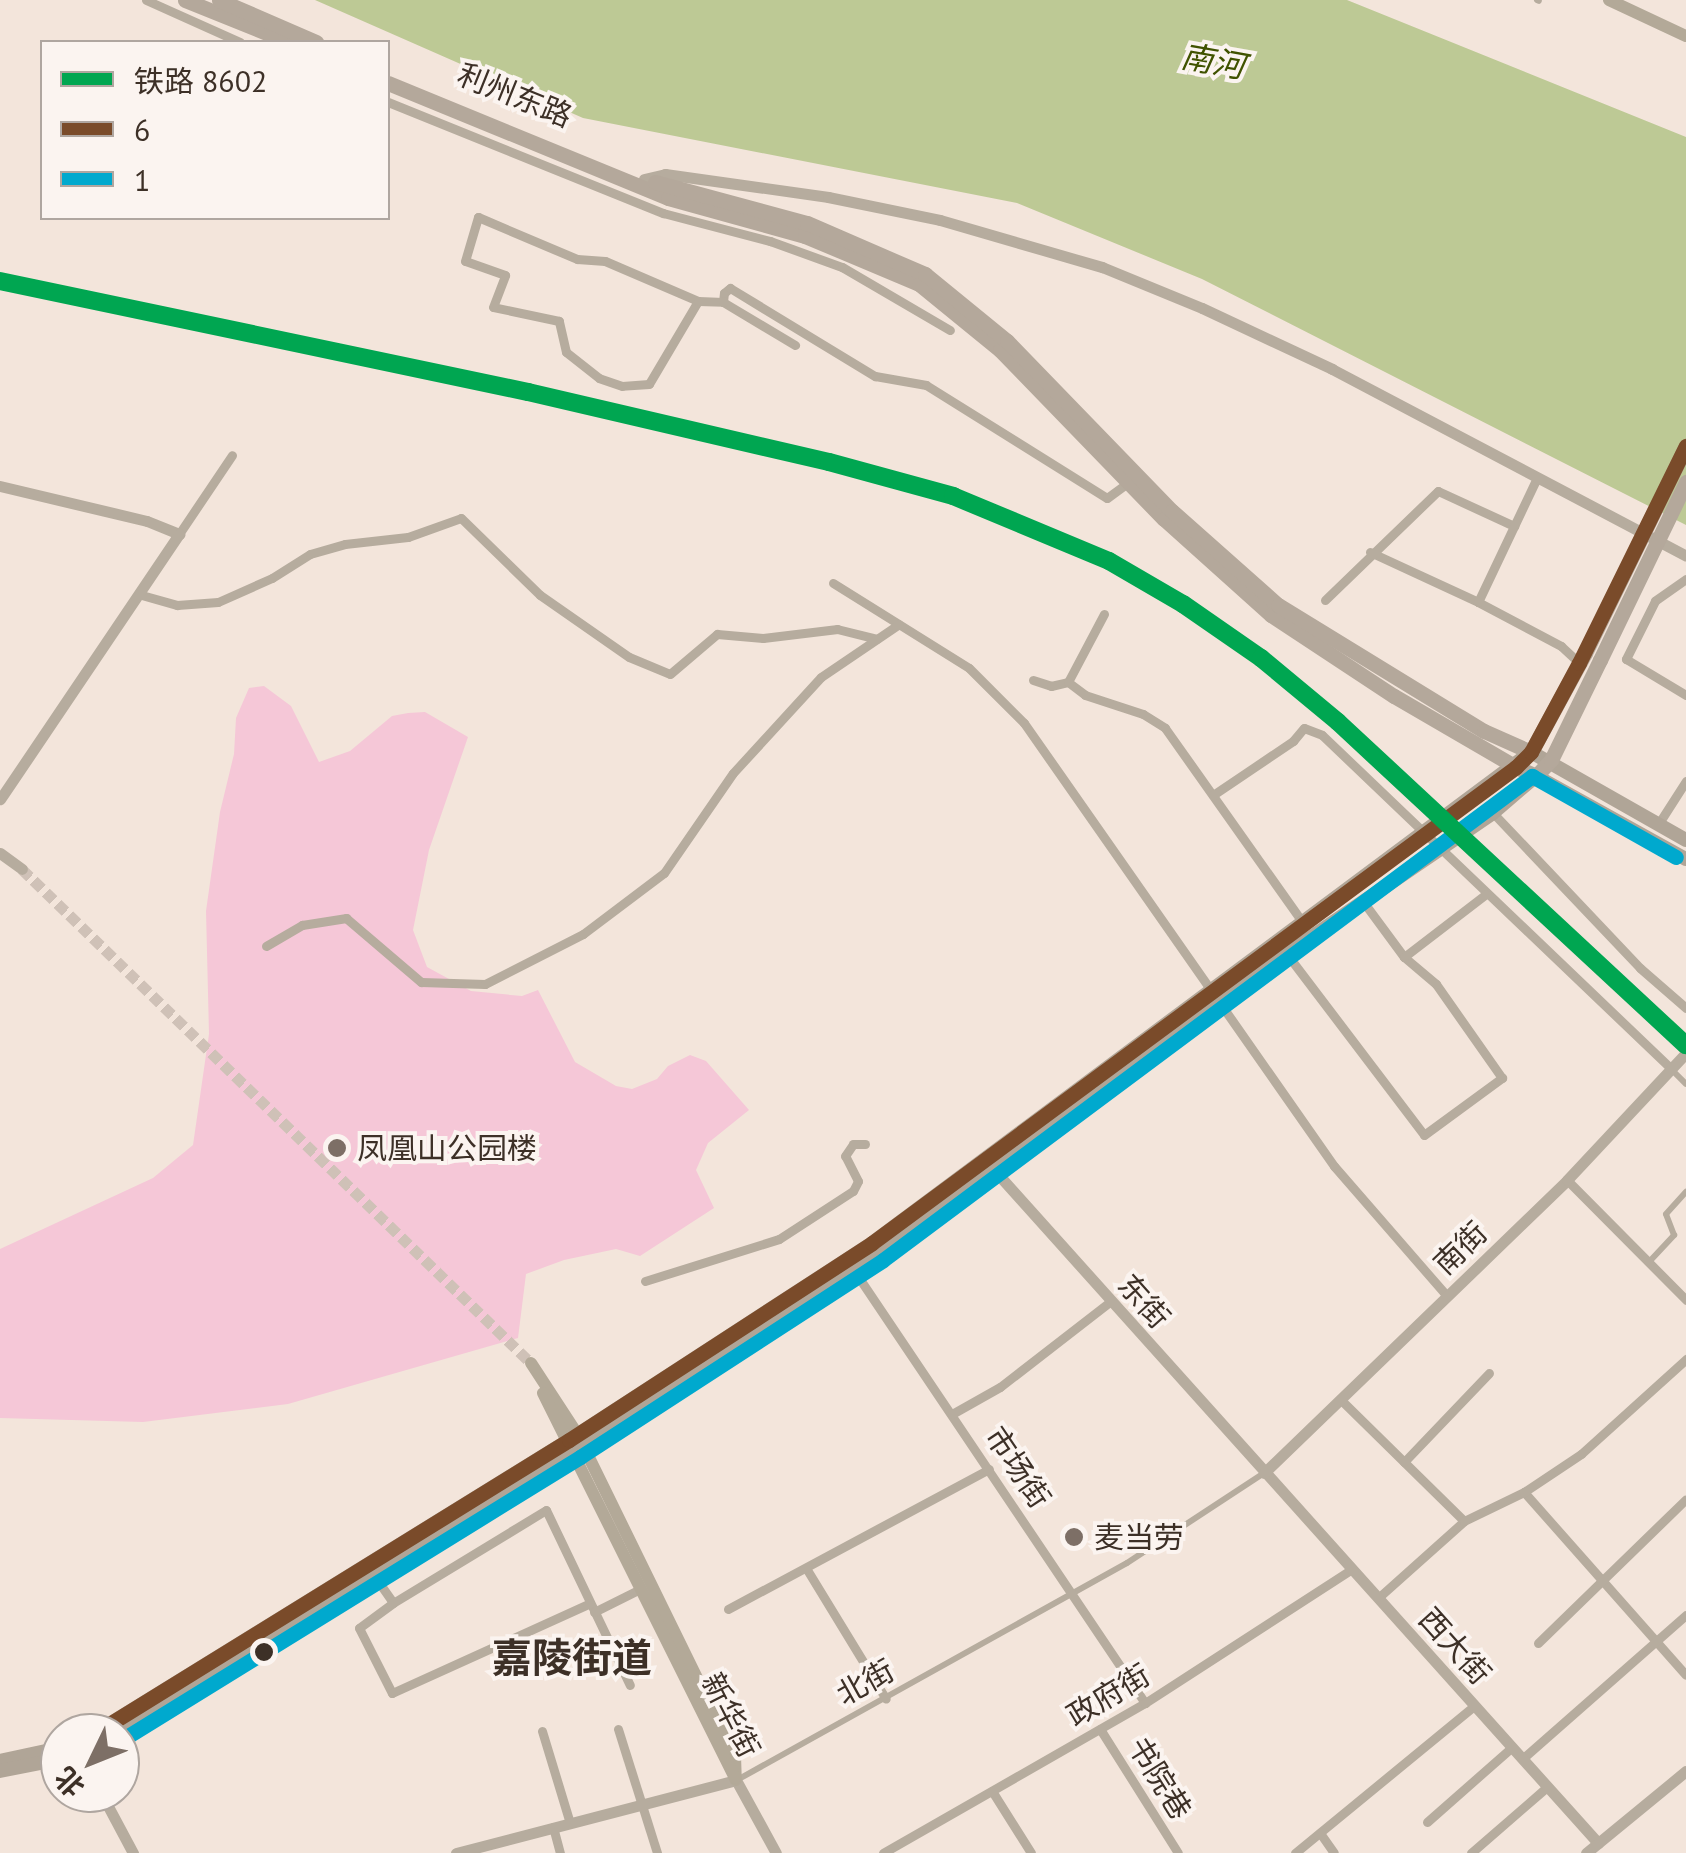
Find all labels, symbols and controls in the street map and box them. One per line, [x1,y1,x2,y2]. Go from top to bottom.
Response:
water label: 南河 [1178,37,1248,85]
legend [40,40,390,220]
street label: 利州东路 [453,56,577,134]
text: 铁路 8602 [134,61,267,100]
text: 6 [134,110,150,149]
text: 1 [134,160,150,199]
place label: 凤凰山公园楼 [357,1130,537,1166]
marker: 凤凰山公园楼 [326,1137,348,1159]
street label: 南街 [1426,1214,1494,1282]
street label: 东街 [1111,1267,1177,1335]
street label: 市场街 [978,1420,1058,1514]
place label: 麦当劳 [1094,1519,1184,1555]
marker: 麦当劳 [1063,1526,1085,1548]
street label: 西大街 [1412,1601,1498,1691]
district label: 嘉陵街道 [492,1633,652,1681]
unlabelled marker [254,1642,274,1662]
street label: 北街 [830,1652,900,1712]
street label: 政府街 [1060,1656,1156,1734]
street label: 新华街 [695,1667,767,1763]
north arrow [40,1713,140,1813]
street label: 书院巷 [1121,1730,1199,1826]
text: 北 [46,1760,92,1805]

